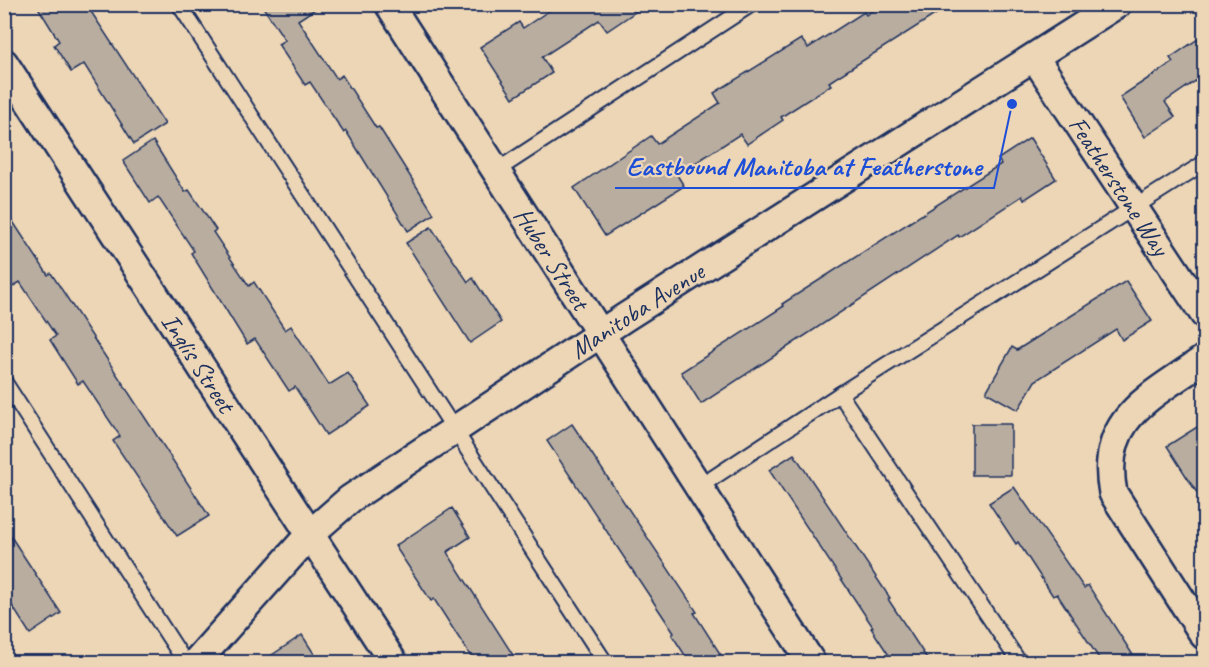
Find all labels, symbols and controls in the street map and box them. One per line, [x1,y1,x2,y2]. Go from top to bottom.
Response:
street label: Featherstone Way [1061,110,1178,264]
callout: Eastbound Manitoba at Featherstone [615,143,994,188]
text: Eastbound Manitoba at Featherstone [627,149,984,183]
street label: Huber Street [507,201,598,318]
street label: Manitoba Avenue [564,254,713,366]
street label: Inglis Street [154,307,244,420]

